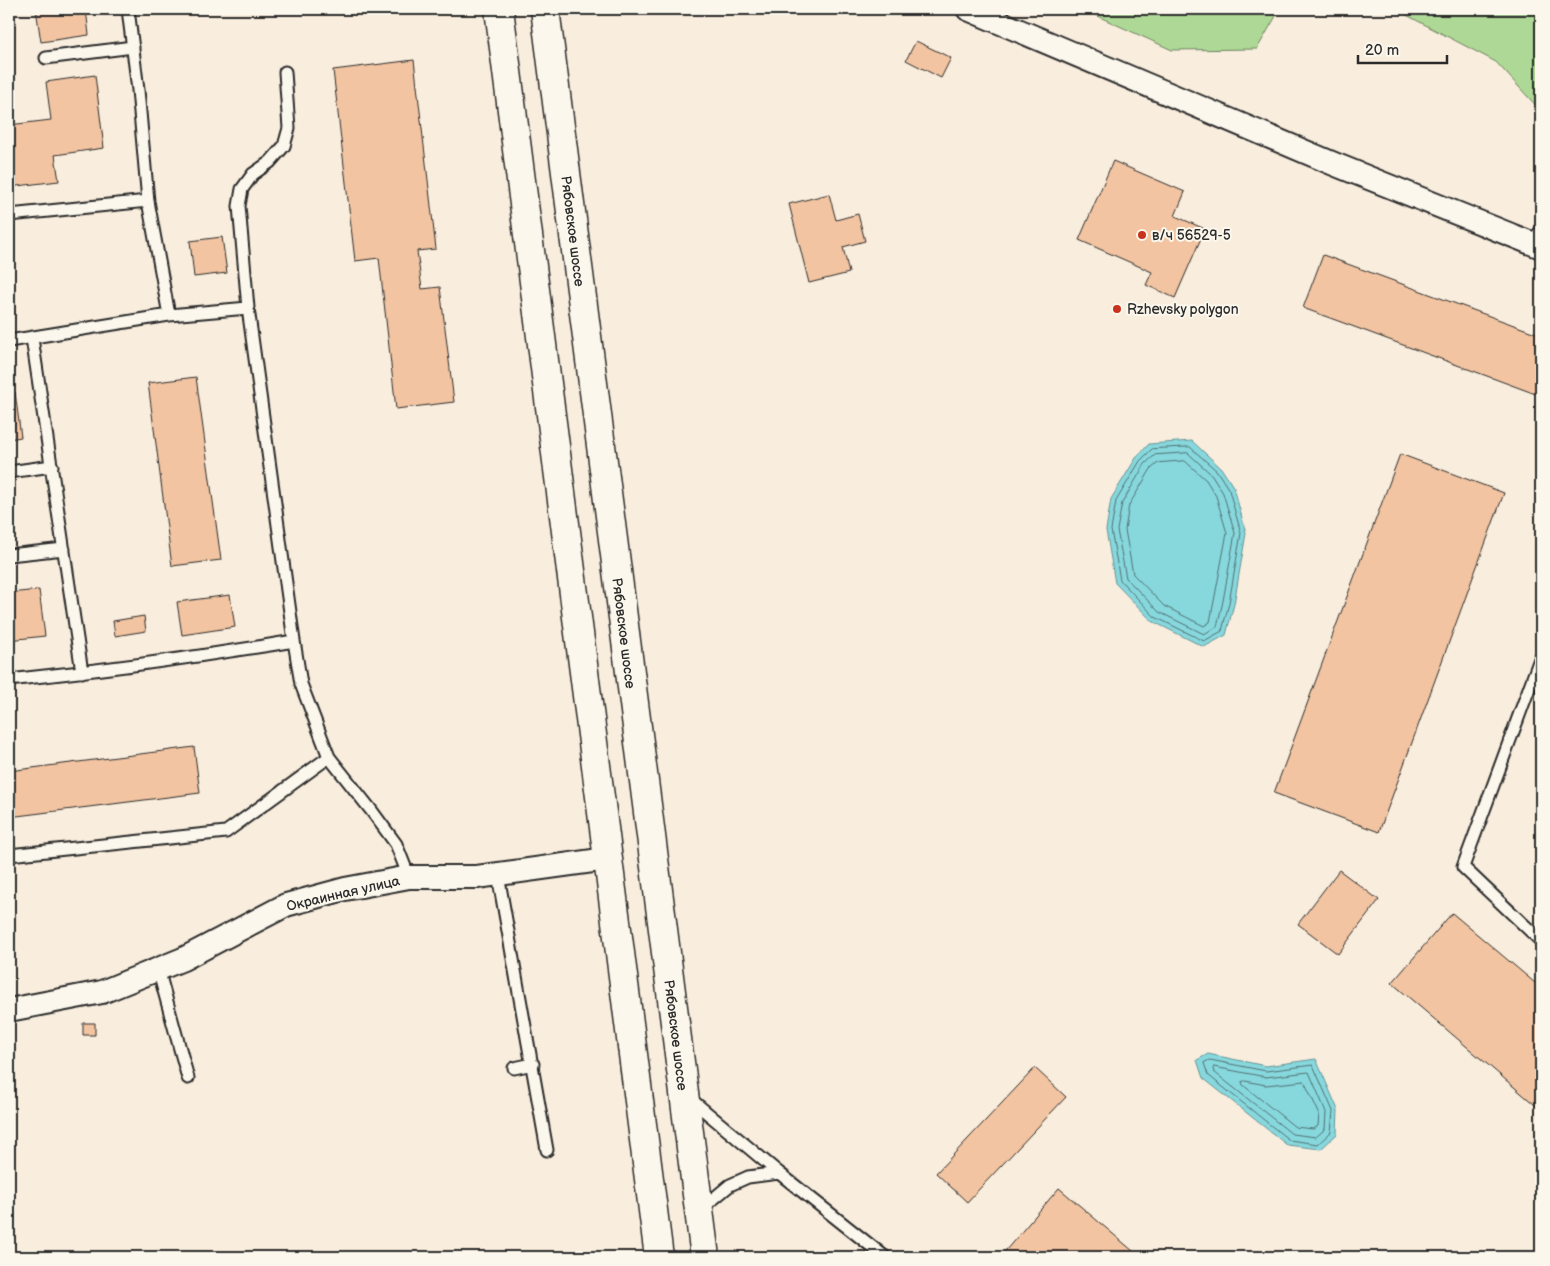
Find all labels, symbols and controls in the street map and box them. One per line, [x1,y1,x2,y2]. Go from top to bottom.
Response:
scale bar [1358,32,1446,64]
text: 20 m [1365,41,1399,60]
street label: Рябовское шоссе [557,175,588,288]
place label: в/ч 56529-5 [1152,227,1231,244]
marker: в/ч 56529-5 [1136,229,1148,241]
place label: Rzhevsky polygon [1127,301,1239,318]
marker: Rzhevsky polygon [1111,303,1123,315]
street label: Рябовское шоссе [608,577,639,690]
street label: Окраинная улица [285,872,402,915]
street label: Рябовское шоссе [660,979,691,1092]

